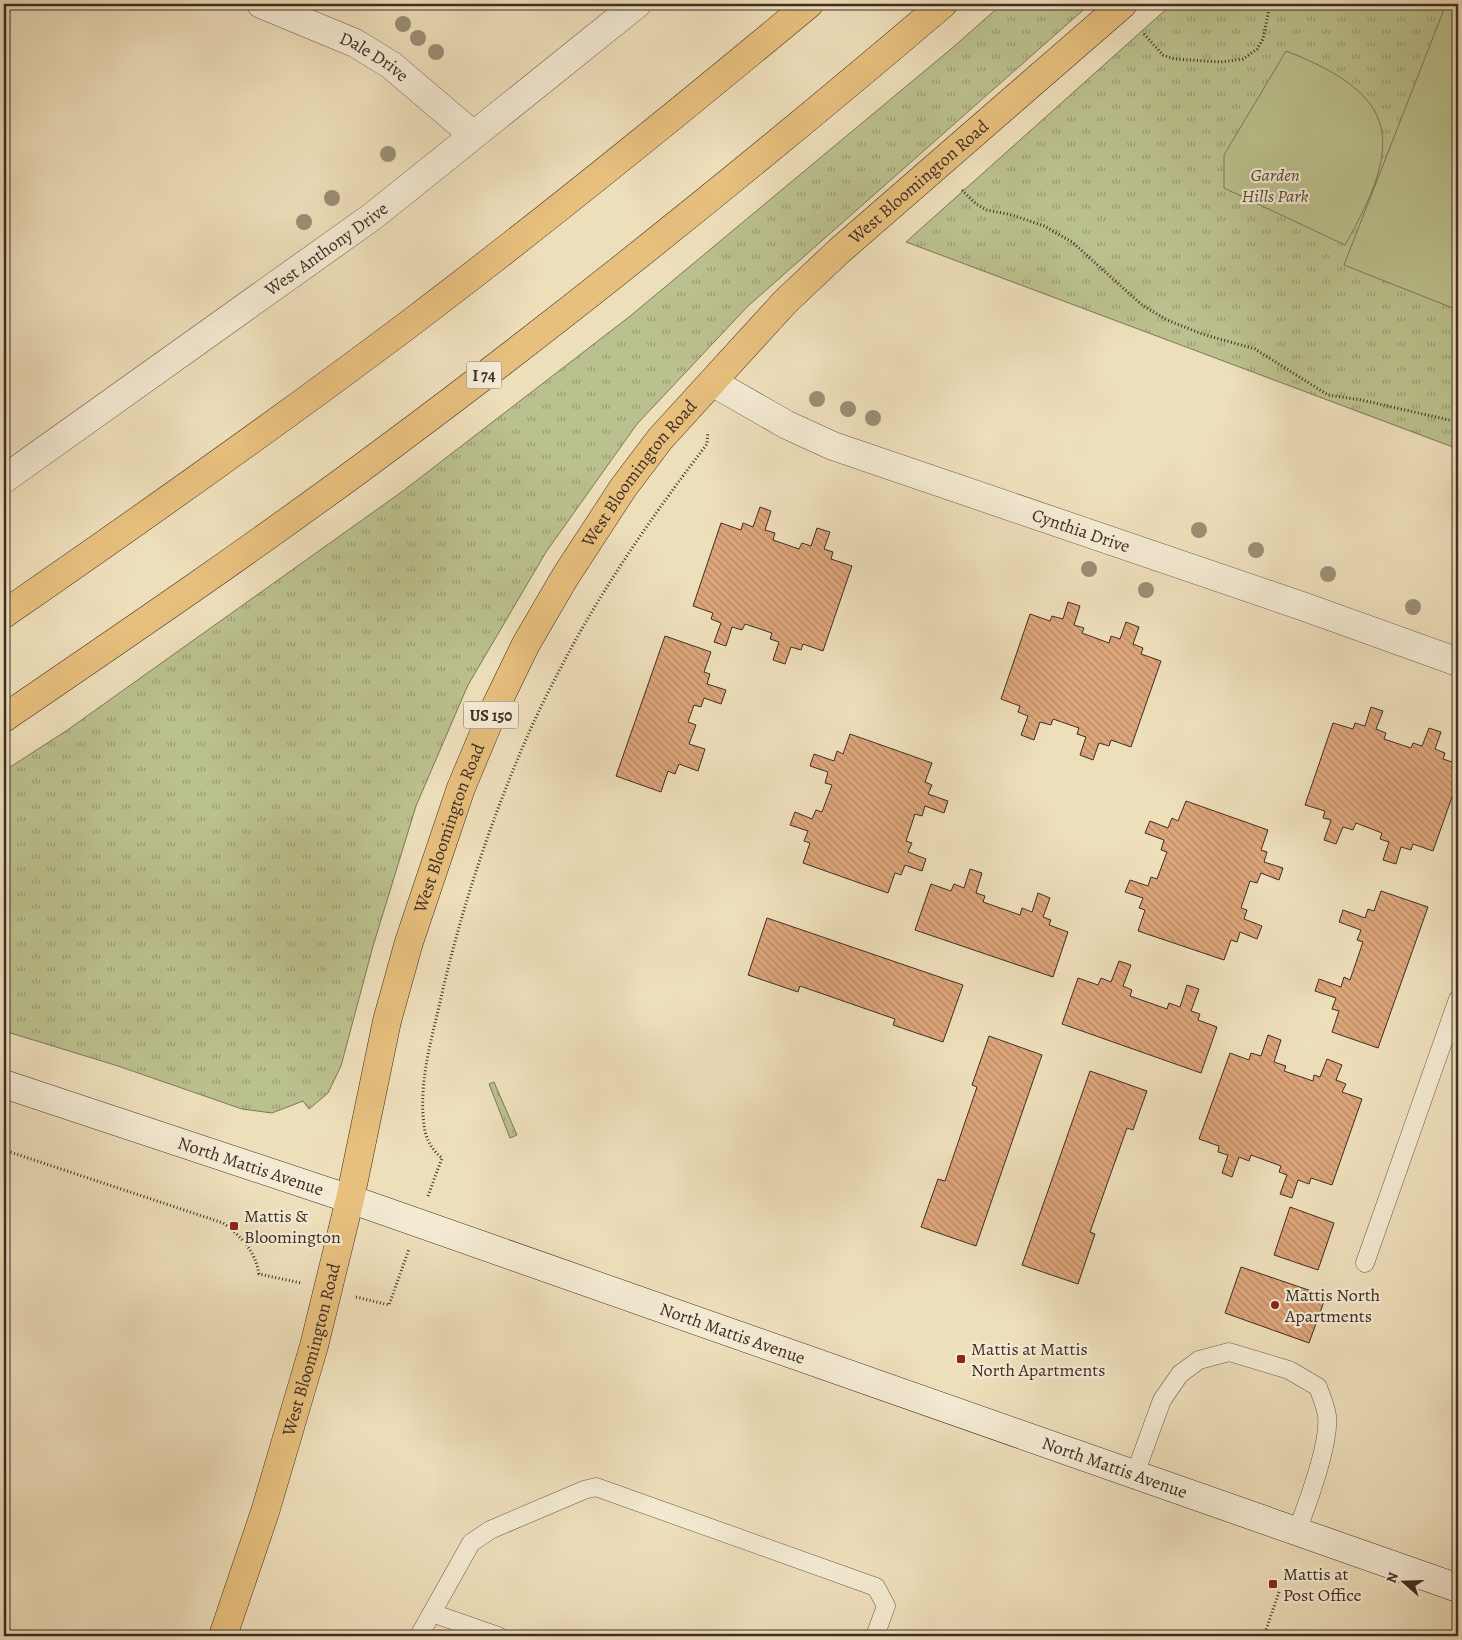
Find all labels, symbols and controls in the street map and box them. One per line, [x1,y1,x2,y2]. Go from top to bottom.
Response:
street label: Dale Drive [336,26,414,87]
street label: West Bloomington Road [843,114,994,250]
park label: Garden Hills Park [1242,163,1308,208]
street label: West Anthony Drive [259,197,393,302]
road number: I 74 [466,362,502,388]
street label: West Bloomington Road [575,394,702,552]
street label: Cynthia Drive [1029,503,1133,558]
road number: US 150 [464,702,518,728]
street label: West Bloomington Road [407,739,491,917]
street label: North Mattis Avenue [175,1131,327,1201]
place label: Mattis & Bloomington [244,1204,341,1249]
marker: Mattis & Bloomington [228,1220,240,1232]
street label: West Bloomington Road [276,1260,346,1440]
place label: Mattis North Apartments [1284,1283,1381,1328]
street label: North Mattis Avenue [657,1297,808,1370]
marker: Mattis North Apartments [1269,1299,1281,1311]
place label: Mattis at Mattis North Apartments [971,1337,1106,1382]
marker: Mattis at Mattis North Apartments [955,1353,967,1365]
street label: North Mattis Avenue [1039,1431,1191,1504]
north arrow [1380,1558,1430,1608]
place label: Mattis at Post Office [1283,1562,1362,1607]
text: N [1382,1570,1403,1586]
marker: Mattis at Post Office [1267,1578,1279,1590]

